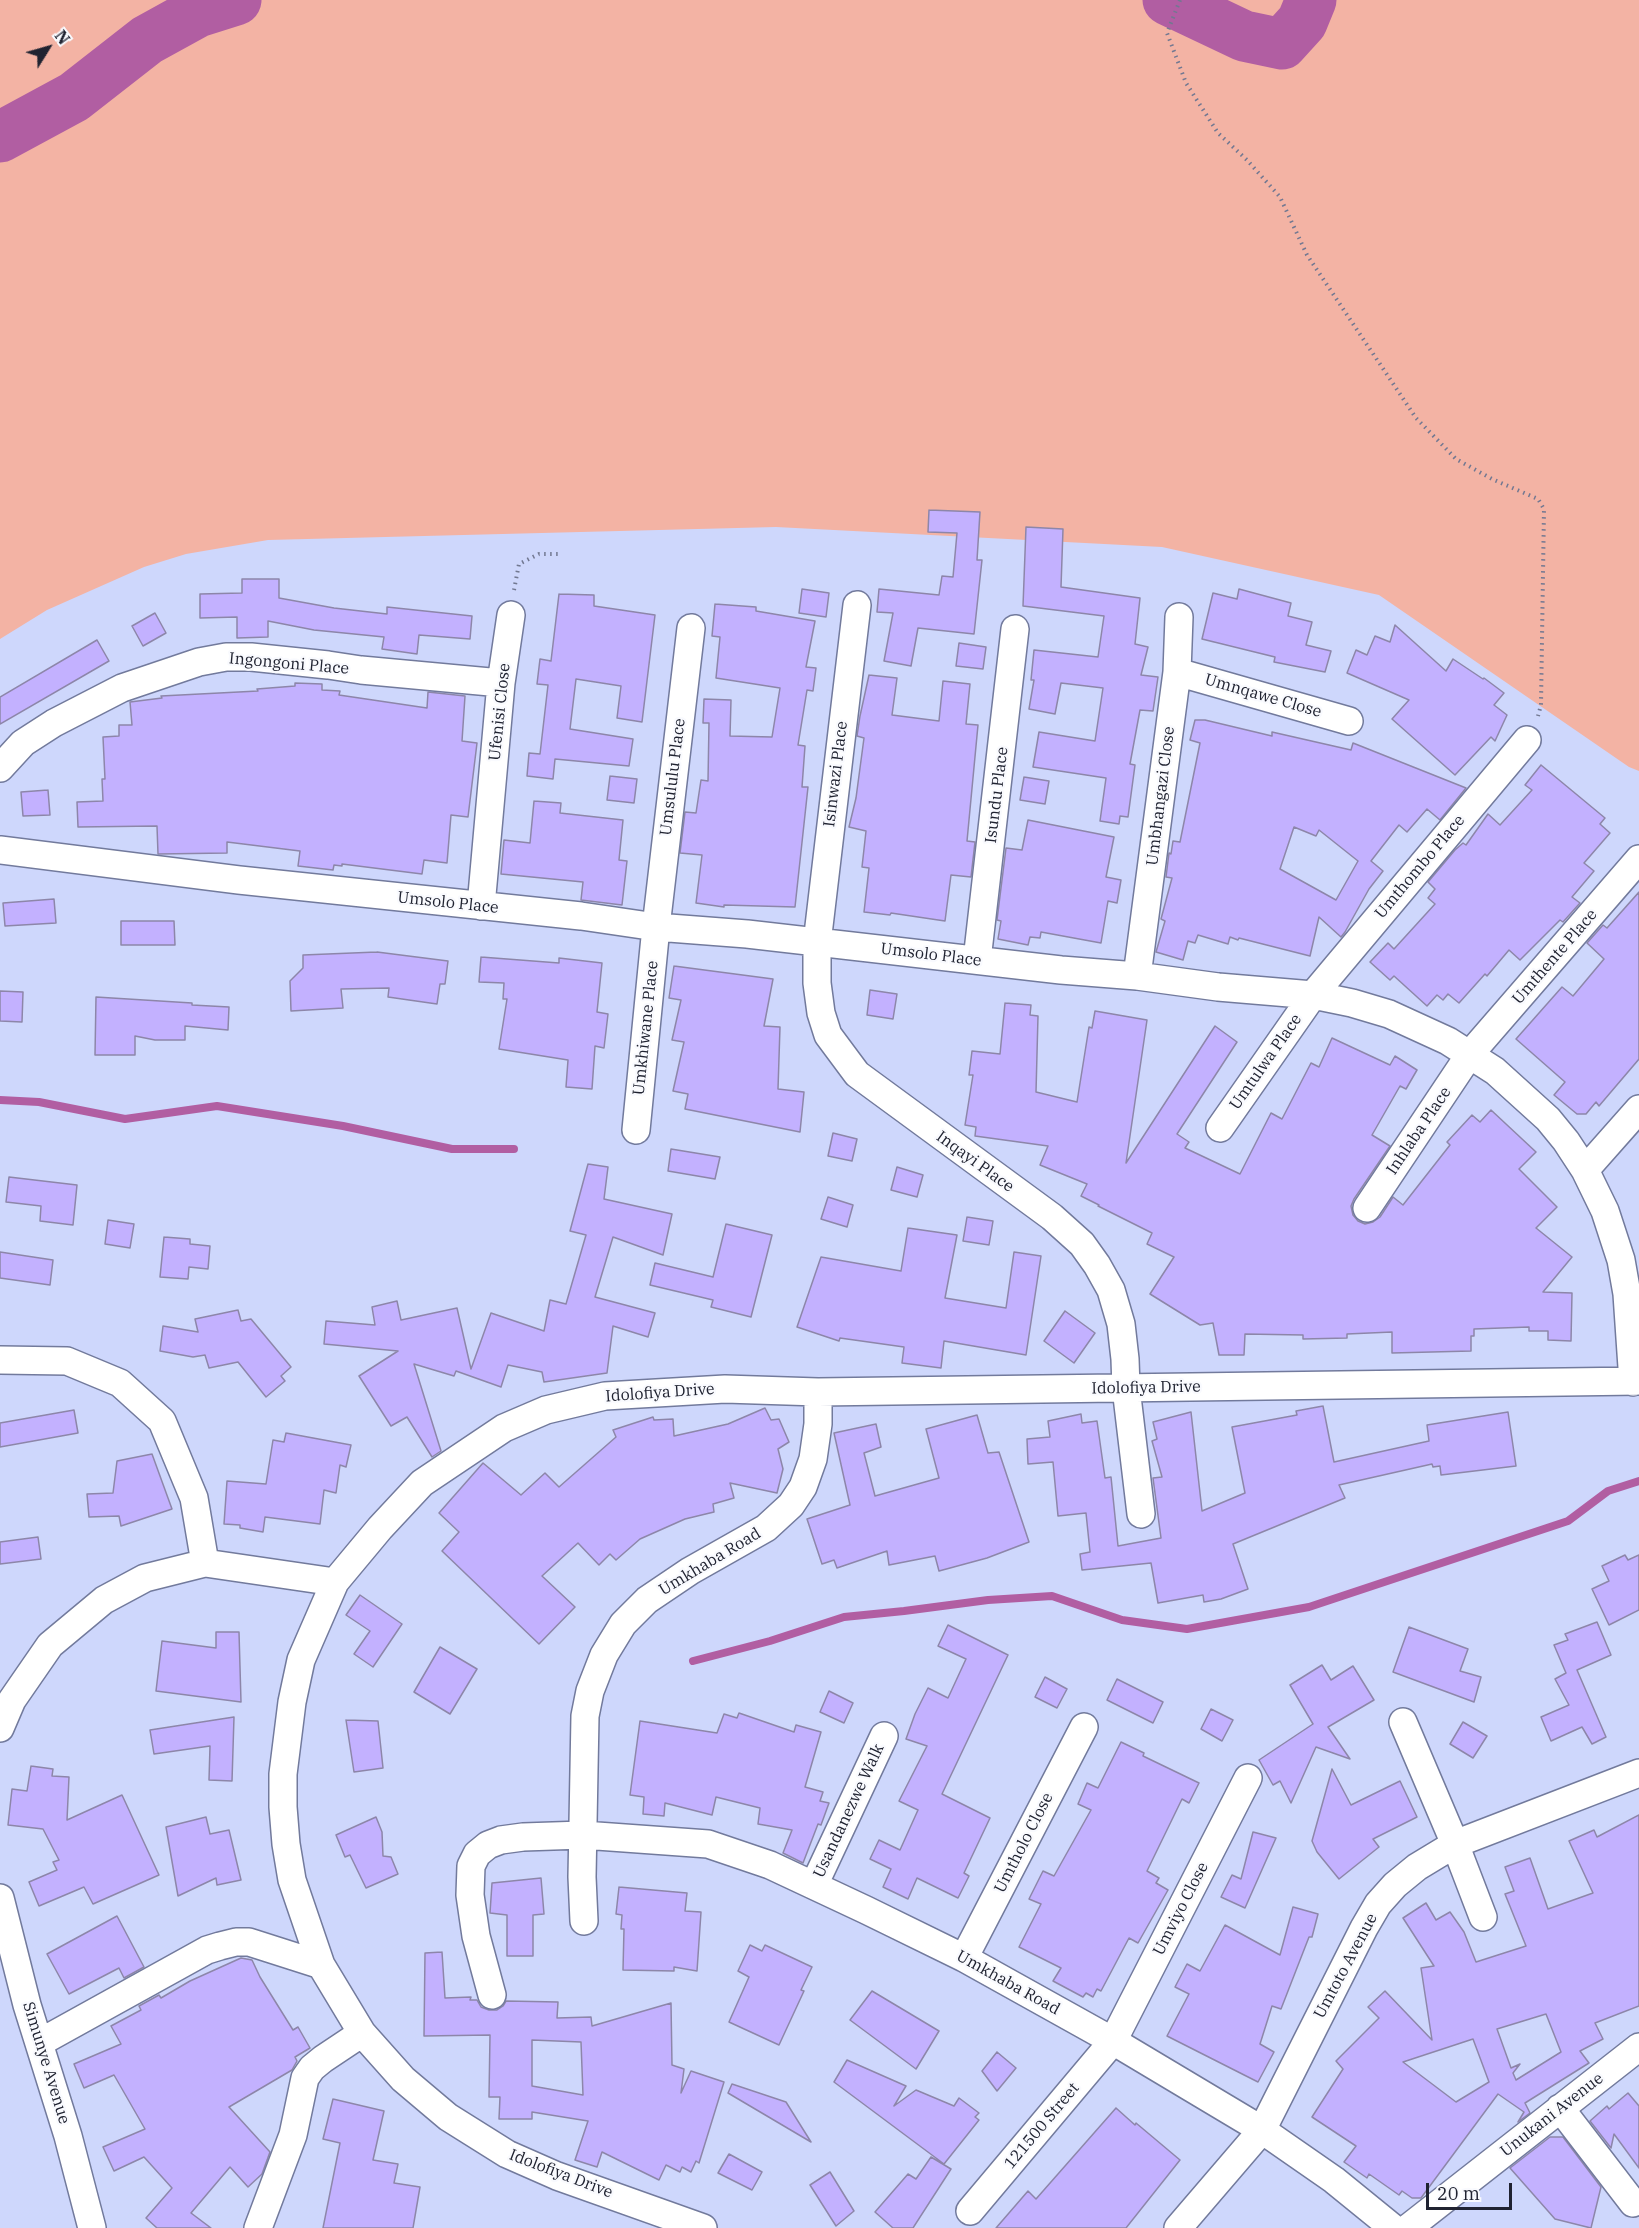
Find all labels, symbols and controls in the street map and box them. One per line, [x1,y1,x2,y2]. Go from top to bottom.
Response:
north arrow [18,18,78,78]
text: N [51,26,74,48]
street label: Ingongoni Place [228,649,350,679]
street label: Ufenisi Close [485,662,515,762]
street label: Umnqawe Close [1202,670,1324,722]
street label: Umsululu Place [656,717,690,837]
street label: Isinwazi Place [820,720,852,828]
street label: Umbhangazi Close [1143,725,1179,867]
street label: Isundu Place [982,746,1012,844]
street label: Umthombo Place [1371,811,1469,923]
street label: Umsolo Place [396,888,500,918]
street label: Umthente Place [1509,906,1601,1008]
street label: Umsolo Place [879,939,983,971]
street label: Umkhiwane Place [629,960,663,1096]
street label: Umtulwa Place [1226,1010,1306,1114]
street label: Inhlaba Place [1383,1084,1455,1178]
street label: Inqayi Place [932,1127,1018,1197]
street label: Idolofiya Drive [1091,1377,1201,1399]
street label: Idolofiya Drive [605,1380,715,1406]
street label: Umkhaba Road [656,1524,764,1600]
street label: Usandanezwe Walk [810,1741,888,1881]
street label: Umtholo Close [991,1790,1057,1896]
street label: Umviyo Close [1149,1859,1213,1959]
street label: Umtoto Avenue [1310,1910,1382,2022]
street label: Umkhaba Road [953,1947,1063,2019]
street label: Simunye Avenue [18,2000,74,2126]
street label: Unukani Avenue [1497,2069,1607,2161]
street label: 121500 Street [1000,2079,1084,2173]
street label: Idolofiya Drive [507,2145,615,2203]
scale bar [1429,2171,1514,2209]
text: 20 m [1437,2182,1480,2205]

